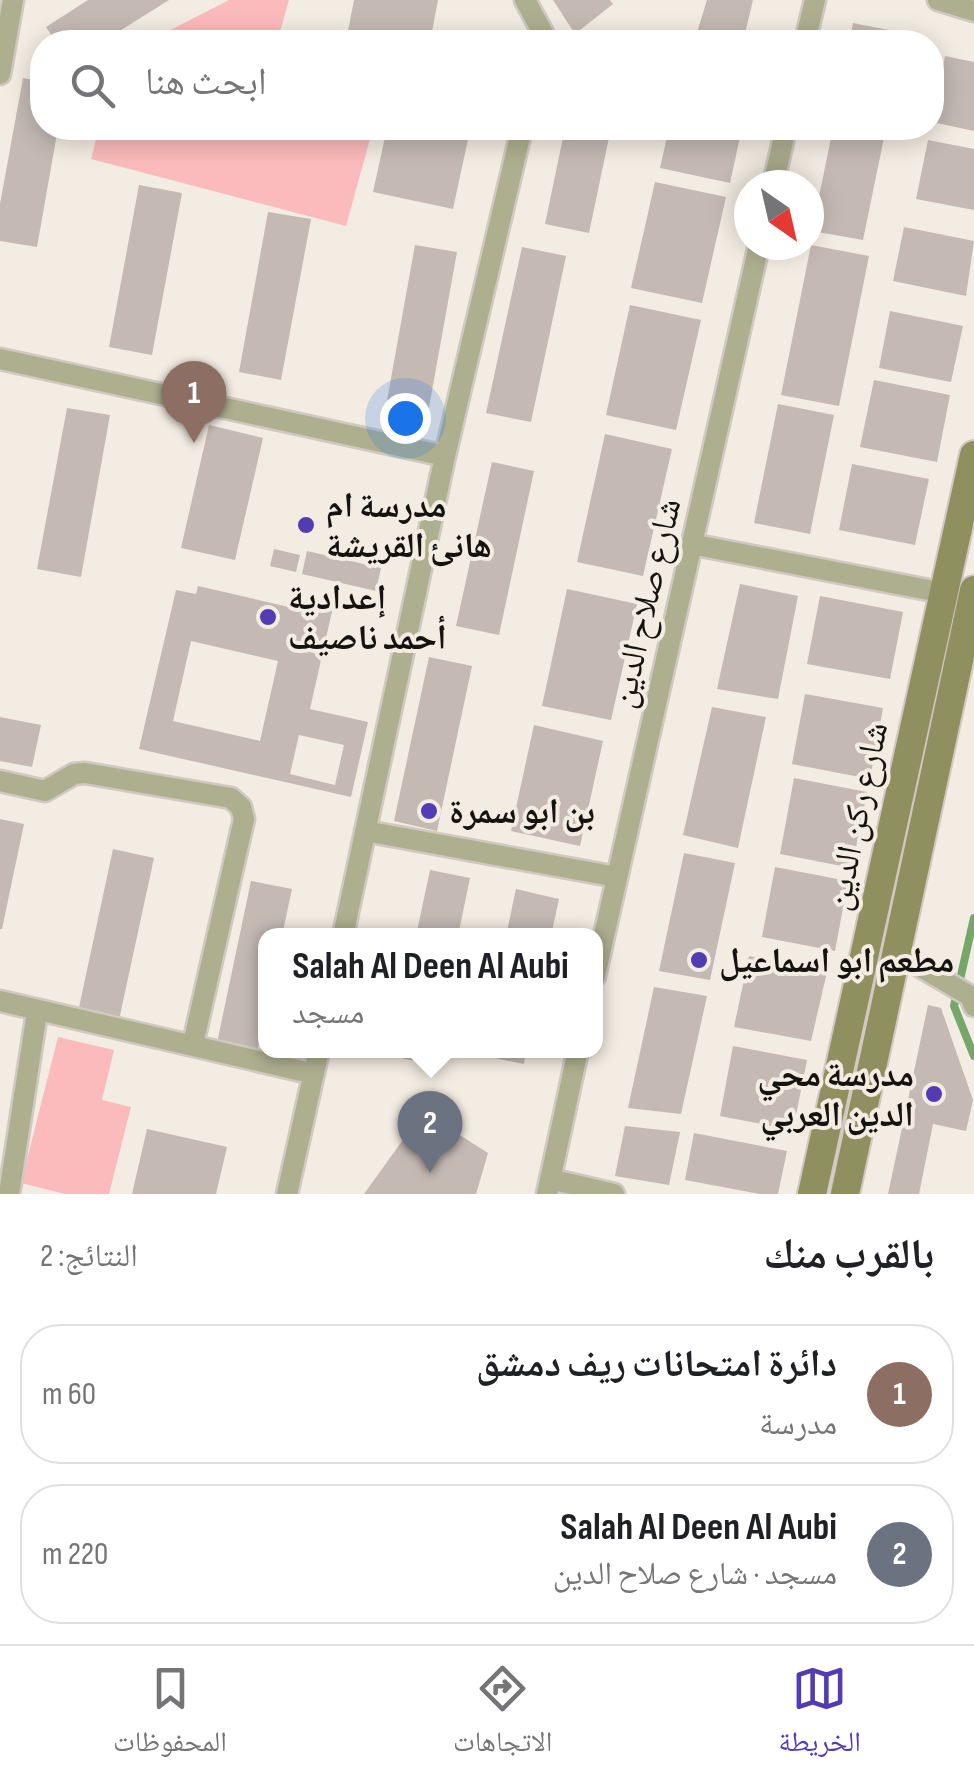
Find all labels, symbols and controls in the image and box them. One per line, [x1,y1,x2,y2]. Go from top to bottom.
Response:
search box [30,30,944,140]
icon: search [65,58,120,113]
text: ابحث هنا [145,60,267,105]
north arrow [734,170,824,260]
pin: 1 [162,360,226,443]
your location [380,393,431,444]
place label: مدرسة ام هانئ القريشة [326,485,492,568]
street label: شارع صلاح الدين [601,494,691,712]
marker: مدرسة ام هانئ القريشة [295,514,317,536]
place label: إعدادية أحمد ناصيف [288,577,447,660]
marker: إعدادية أحمد ناصيف [257,606,279,628]
street label: شارع ركن الدين [817,718,898,914]
place label: بن ابو سمرة [449,791,595,834]
marker: بن ابو سمرة [418,800,440,822]
popup [258,928,603,1058]
place label: مطعم ابو اسماعيل [719,940,954,983]
text: Salah Al Deen Al Aubi [292,944,569,989]
marker: مطعم ابو اسماعيل [688,949,710,971]
text: مسجد [292,994,364,1033]
place label: مدرسة محي الدين العربي [757,1054,914,1142]
marker: مدرسة محي الدين العربي [923,1083,945,1105]
pin: 2 [398,1090,462,1173]
text: بالقرب منك [764,1230,934,1281]
text: النتائج: 2 [40,1237,138,1276]
text: دائرة امتحانات ريف دمشق [476,1342,837,1387]
text: 60 m [42,1375,96,1414]
text: 1 [893,1375,906,1414]
text: مدرسة [759,1405,837,1444]
text: Salah Al Deen Al Aubi [560,1505,837,1550]
text: 220 m [42,1535,108,1574]
text: 2 [892,1535,907,1574]
text: مسجد · شارع صلاح الدين [553,1555,837,1594]
tab: المحفوظات [113,1661,227,1769]
tab: الاتجاهات [453,1661,552,1769]
tab: الخريطة [779,1661,861,1769]

